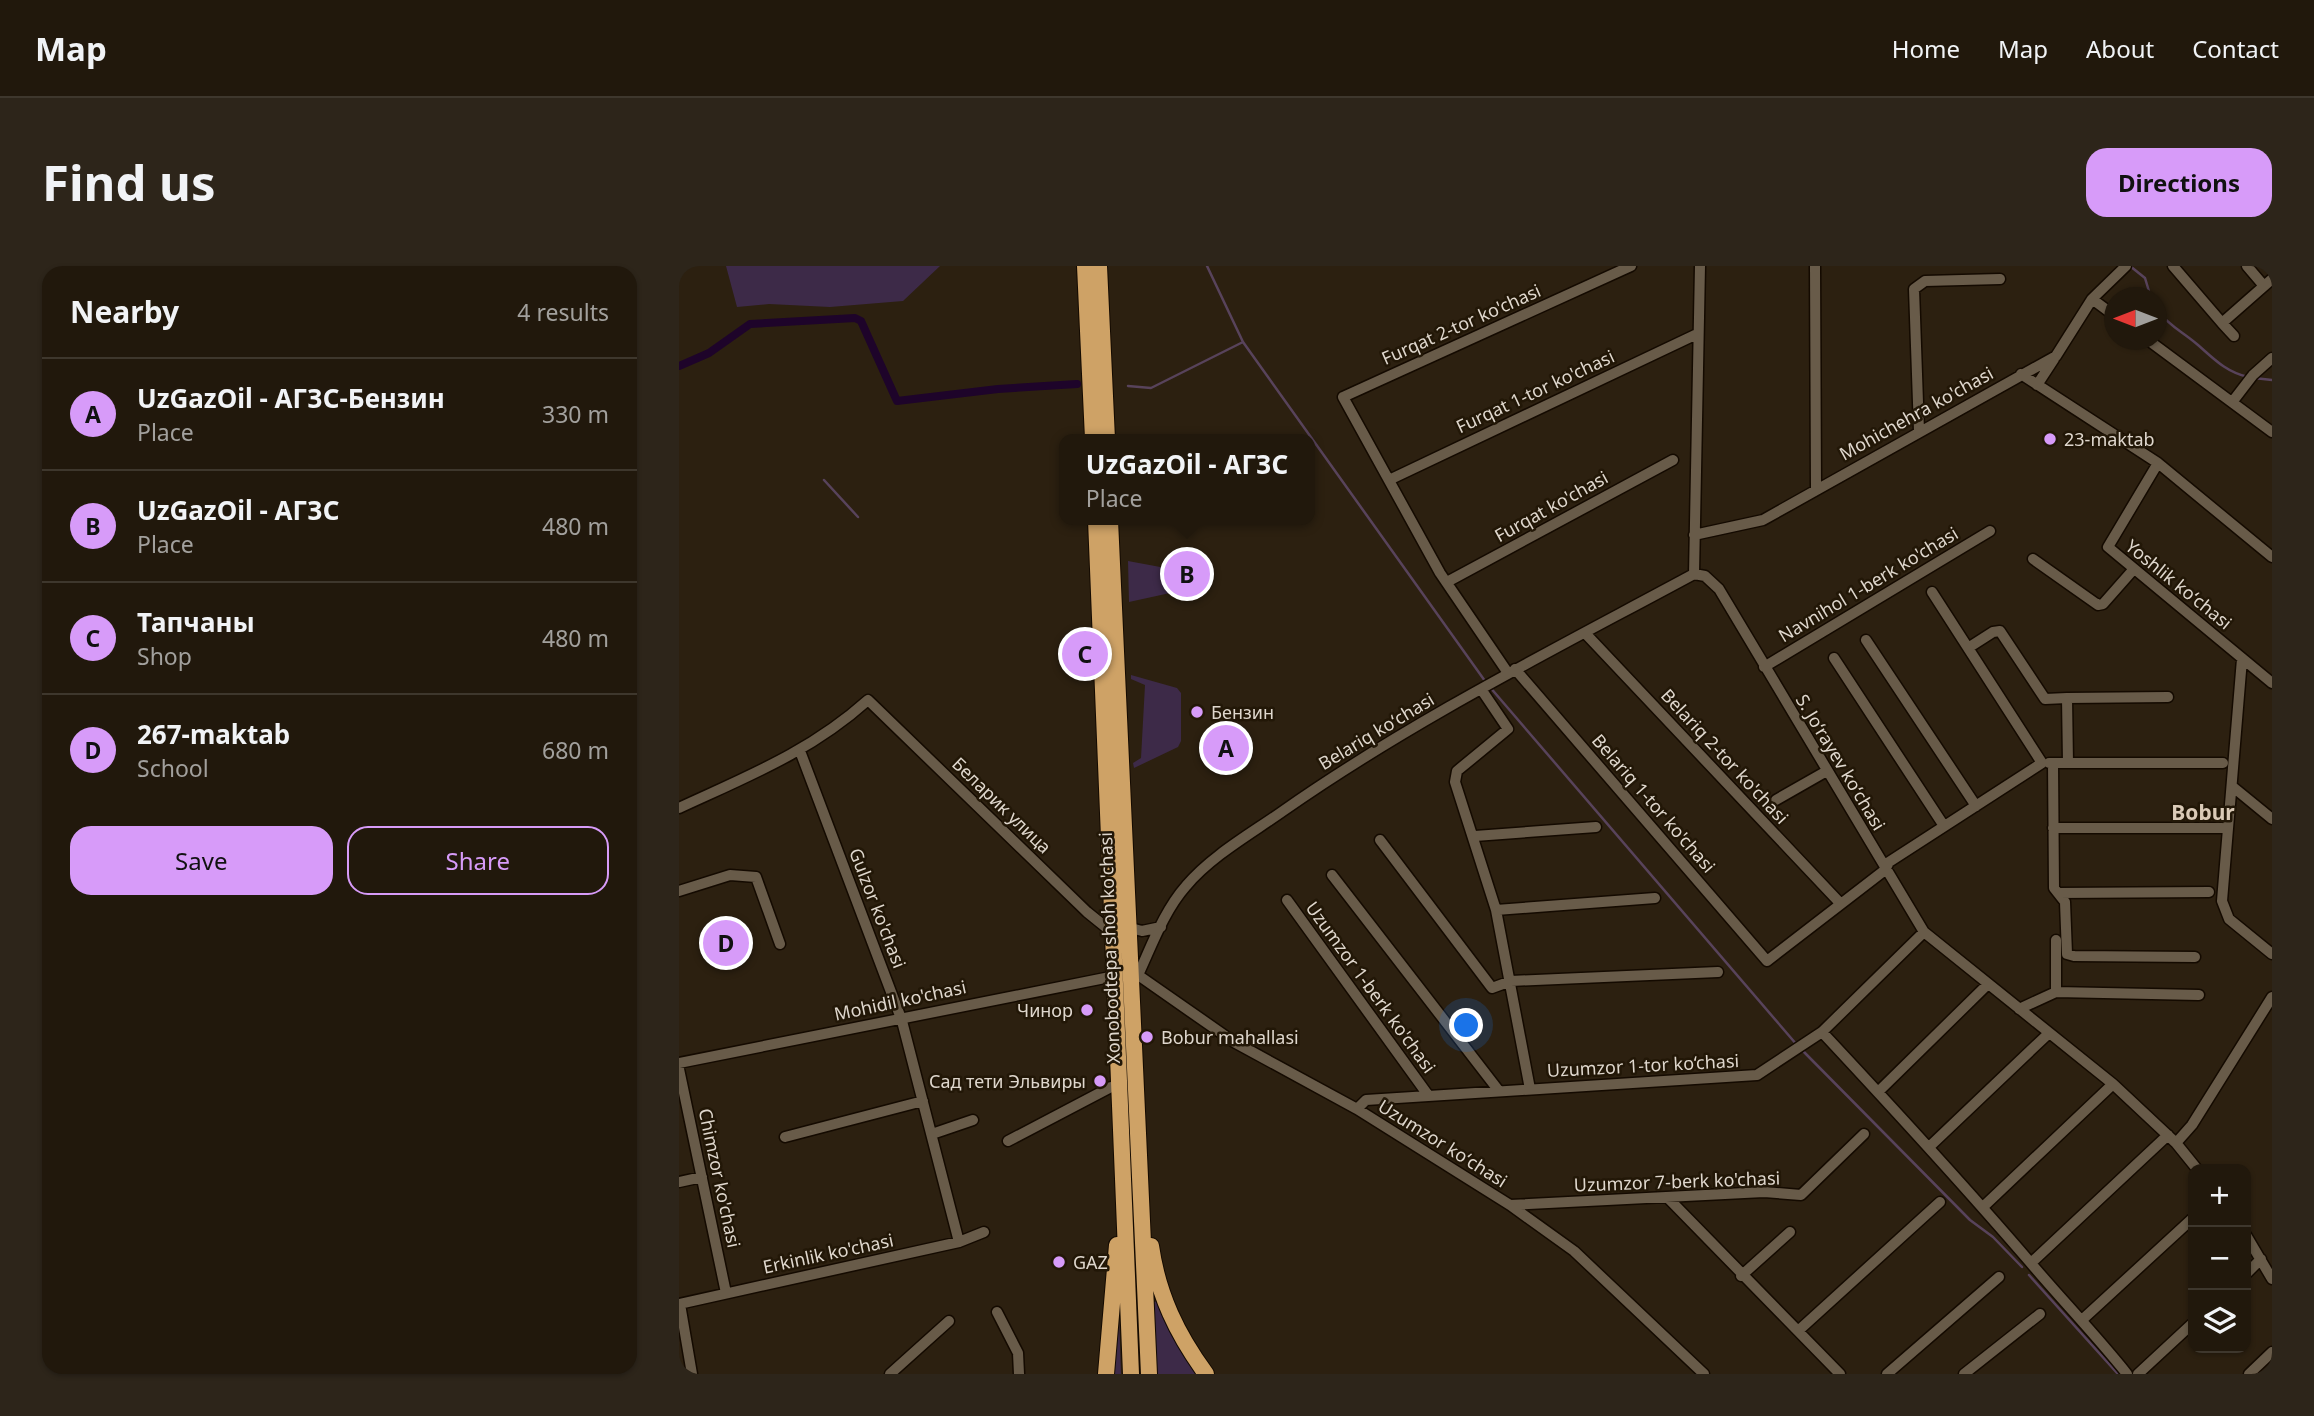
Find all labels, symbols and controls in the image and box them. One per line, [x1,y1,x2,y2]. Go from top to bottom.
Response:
text: Map [35,26,107,71]
text: Home [1892,32,1960,65]
text: Map [1998,32,2048,65]
text: About [2086,32,2154,65]
text: Contact [2192,32,2279,65]
button: Directions [2086,148,2272,217]
text: Find us [42,149,216,215]
street label: Furqat 2-tor ko'chasi [1378,278,1544,370]
north arrow [2104,287,2167,350]
text: Nearby [70,291,179,332]
text: 4 results [517,296,609,328]
street label: Furqat 1-tor ko'chasi [1452,344,1618,438]
street label: Mohichehra ko'chasi [1835,361,1997,465]
text: UzGazOil - АГЗС-Бензин [137,380,445,416]
text: A [85,398,101,430]
text: 330 m [542,398,609,430]
text: Place [137,416,194,448]
place label: 23-maktab [2064,427,2155,451]
marker: 23-maktab [2042,431,2058,447]
popup [1059,434,1315,525]
text: UzGazOil - АГЗС [1086,446,1288,482]
street label: Furqat ko'chasi [1490,465,1612,547]
text: Place [1086,482,1143,514]
text: UzGazOil - АГЗС [137,492,339,528]
text: B [85,510,101,542]
text: 480 m [542,510,609,542]
street label: Navnihol 1-berk ko'chasi [1774,521,1962,647]
text: Place [137,528,194,560]
street label: Yoshlik koʻchasi [2121,534,2237,634]
pin: B [1164,548,1210,600]
text: Тапчаны [137,604,255,640]
text: C [86,622,100,654]
text: 480 m [542,622,609,654]
pin: C [1062,628,1108,680]
text: Shop [137,640,192,672]
street label: Belariq 2-tor ko'chasi [1656,683,1794,829]
street label: Belariq koʻchasi [1314,687,1438,775]
street label: S. Joʻrayev koʻchasi [1791,689,1891,835]
place label: Бензин [1211,700,1274,724]
marker: Бензин [1189,704,1205,720]
text: 267-maktab [137,716,290,752]
pin: A [1203,722,1249,774]
street label: Belariq 1-tor ko'chasi [1587,729,1721,877]
text: D [85,734,101,766]
text: 680 m [542,734,609,766]
text: School [137,752,209,784]
street label: Беларик улица [947,752,1057,858]
district label: Bobur [2171,798,2235,826]
button: Save [70,826,333,895]
button: Share [347,826,609,895]
street label: Xonobodtepa shoh ko'chasi [1093,832,1125,1064]
street label: Gulzor ko'chasi [844,845,912,971]
street label: Uzumzor 1-berk ko'chasi [1301,896,1441,1078]
pin: D [703,917,749,969]
street label: Mohidil ko'chasi [832,974,968,1026]
place label: Чинор [1017,998,1073,1022]
marker: Чинор [1079,1002,1095,1018]
your location [1449,1008,1483,1042]
place label: Bobur mahallasi [1161,1025,1299,1049]
marker: Bobur mahallasi [1139,1029,1155,1045]
street label: Uzumzor 1-tor ko‘chasi [1546,1048,1740,1082]
place label: Сад тети Эльвиры [929,1069,1086,1093]
marker: Сад тети Эльвиры [1092,1073,1108,1089]
street label: Uzumzor koʻchasi [1374,1094,1512,1192]
street label: Chimzor ko'chasi [694,1106,746,1250]
map controls [2188,1164,2251,1353]
button: + [2188,1164,2251,1227]
street label: Uzumzor 7-berk ko'chasi [1573,1165,1781,1197]
street label: Erkinlik ko'chasi [761,1227,895,1279]
button: − [2188,1227,2251,1290]
place label: GAZ [1073,1250,1108,1274]
marker: GAZ [1051,1254,1067,1270]
button: layers [2188,1290,2251,1353]

